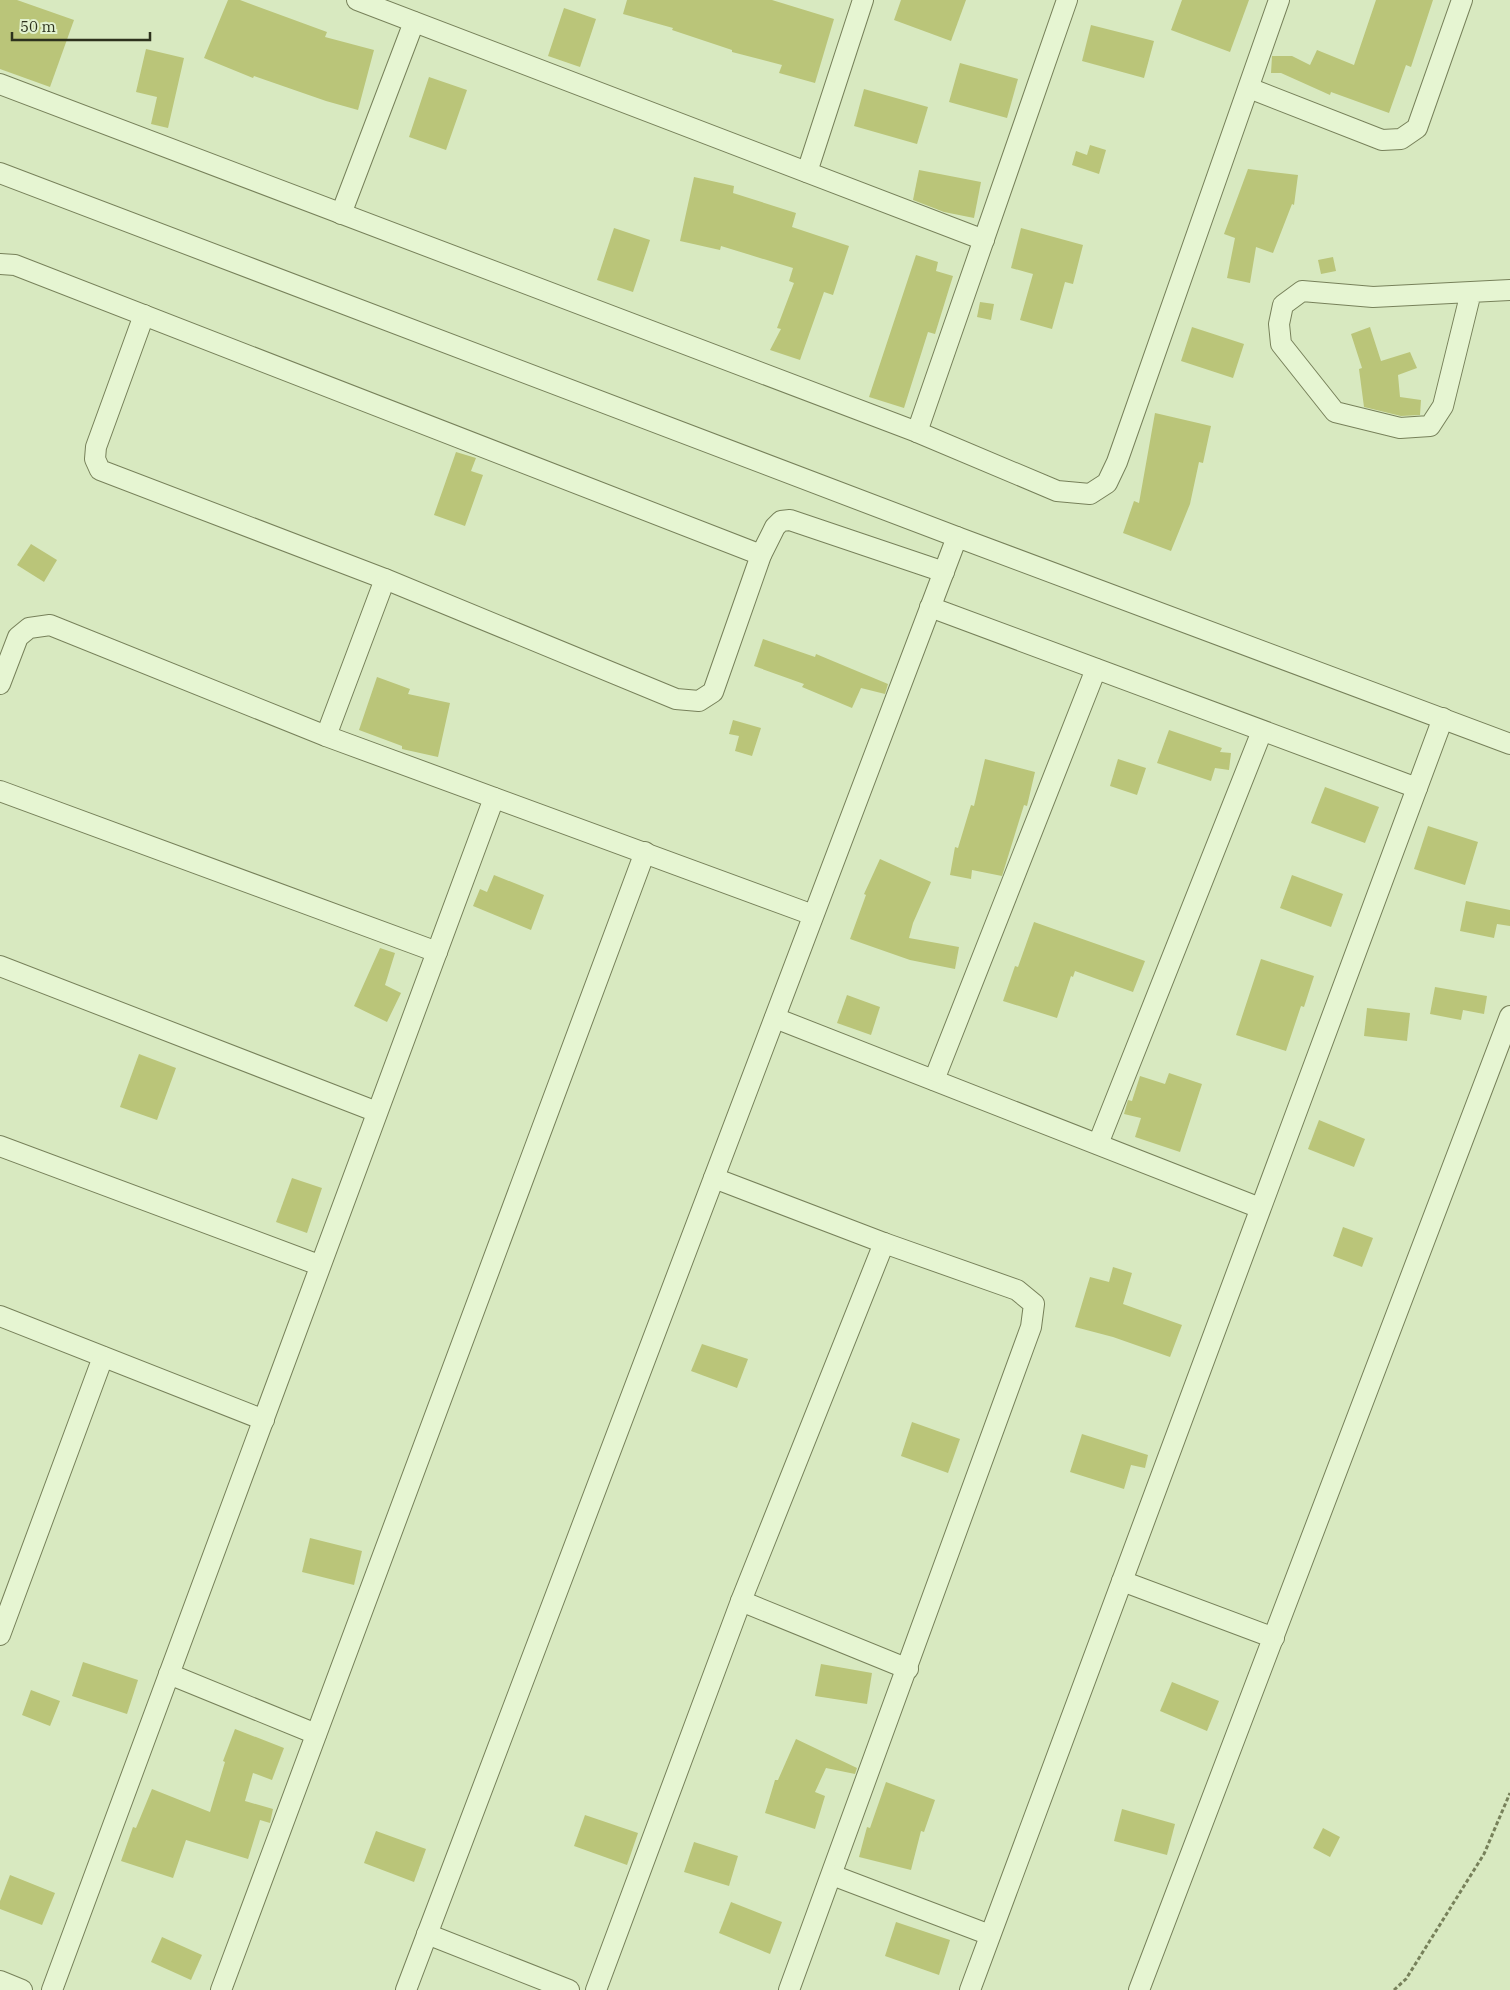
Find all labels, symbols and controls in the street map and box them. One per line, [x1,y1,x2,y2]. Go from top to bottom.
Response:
scale bar [12,10,150,42]
text: 50 m [20,17,56,36]

